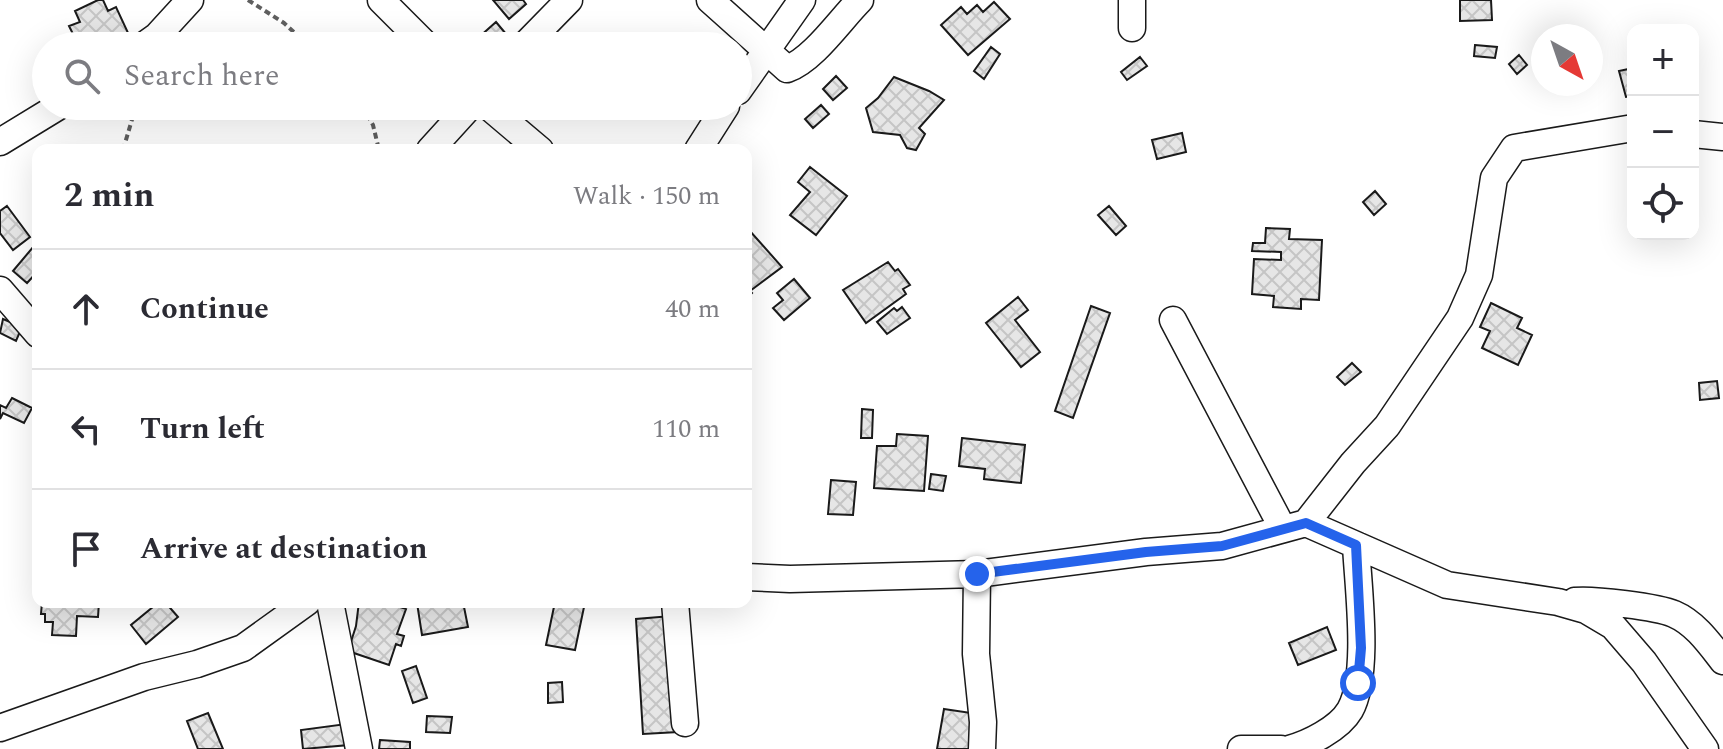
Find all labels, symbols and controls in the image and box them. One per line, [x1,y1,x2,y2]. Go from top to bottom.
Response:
north arrow [1531,24,1603,96]
map controls [1627,24,1699,240]
button: + [1627,24,1699,96]
search box [32,32,752,120]
text: Search here [124,53,280,99]
icon: search [60,54,104,98]
button: − [1627,96,1699,168]
button: locate [1627,168,1699,240]
text: 2 min [64,170,154,222]
text: Walk · 150 m [573,176,720,216]
text: Continue [140,286,269,332]
icon: ahead [64,287,108,331]
text: 40 m [665,289,720,329]
text: Turn left [140,406,265,452]
icon: left [64,407,108,451]
text: 110 m [652,409,720,449]
text: Arrive at destination [140,526,427,572]
icon: arrive [64,527,108,571]
route end [959,556,995,592]
route start [1340,665,1376,701]

